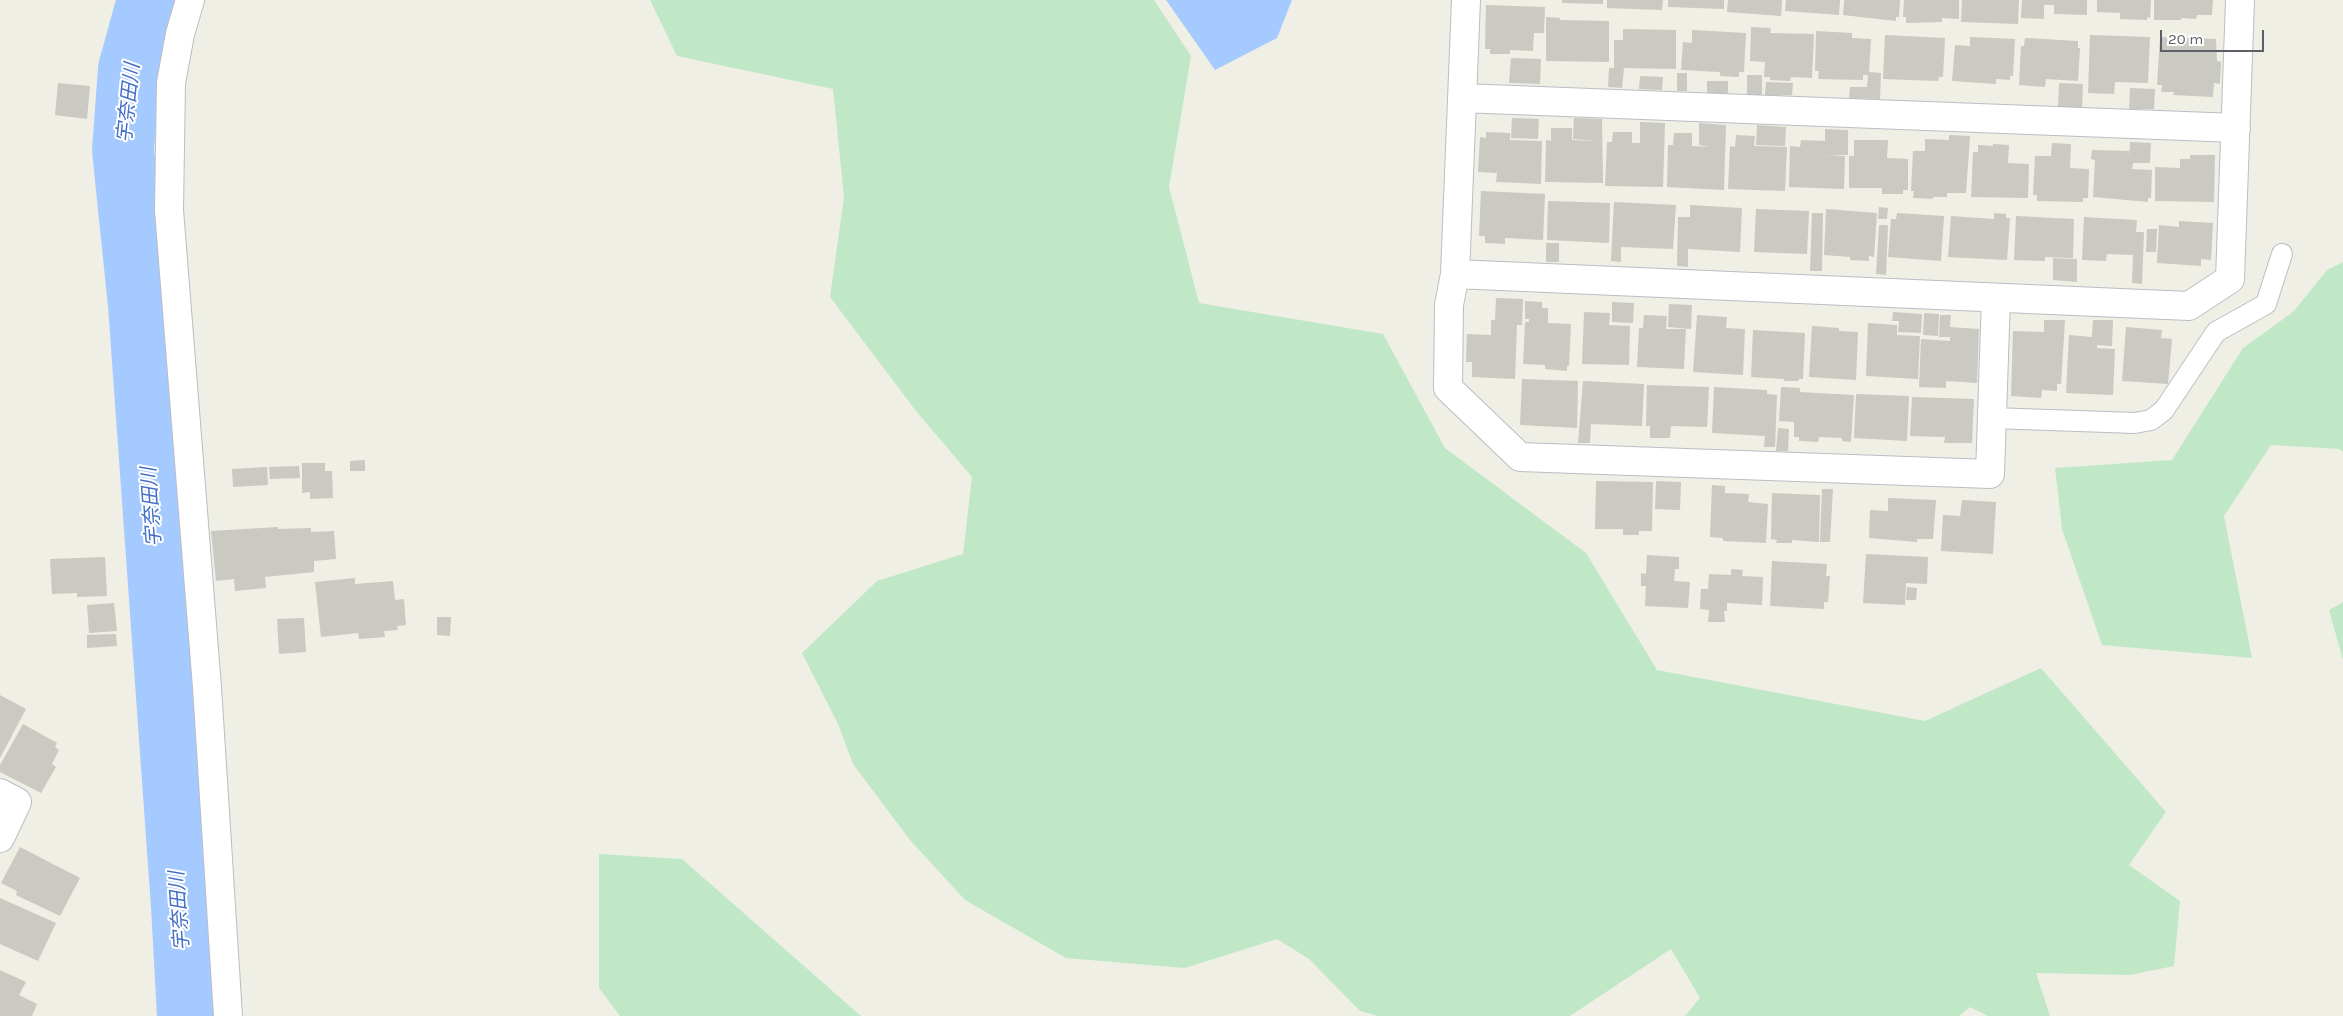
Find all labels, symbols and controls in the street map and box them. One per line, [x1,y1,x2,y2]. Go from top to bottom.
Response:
scale bar [2163,20,2267,52]
text: 20 m [2168,30,2203,48]
water label: 宇奈田川 [113,62,145,144]
water label: 宇奈田川 [137,466,167,548]
water label: 宇奈田川 [165,870,195,952]

